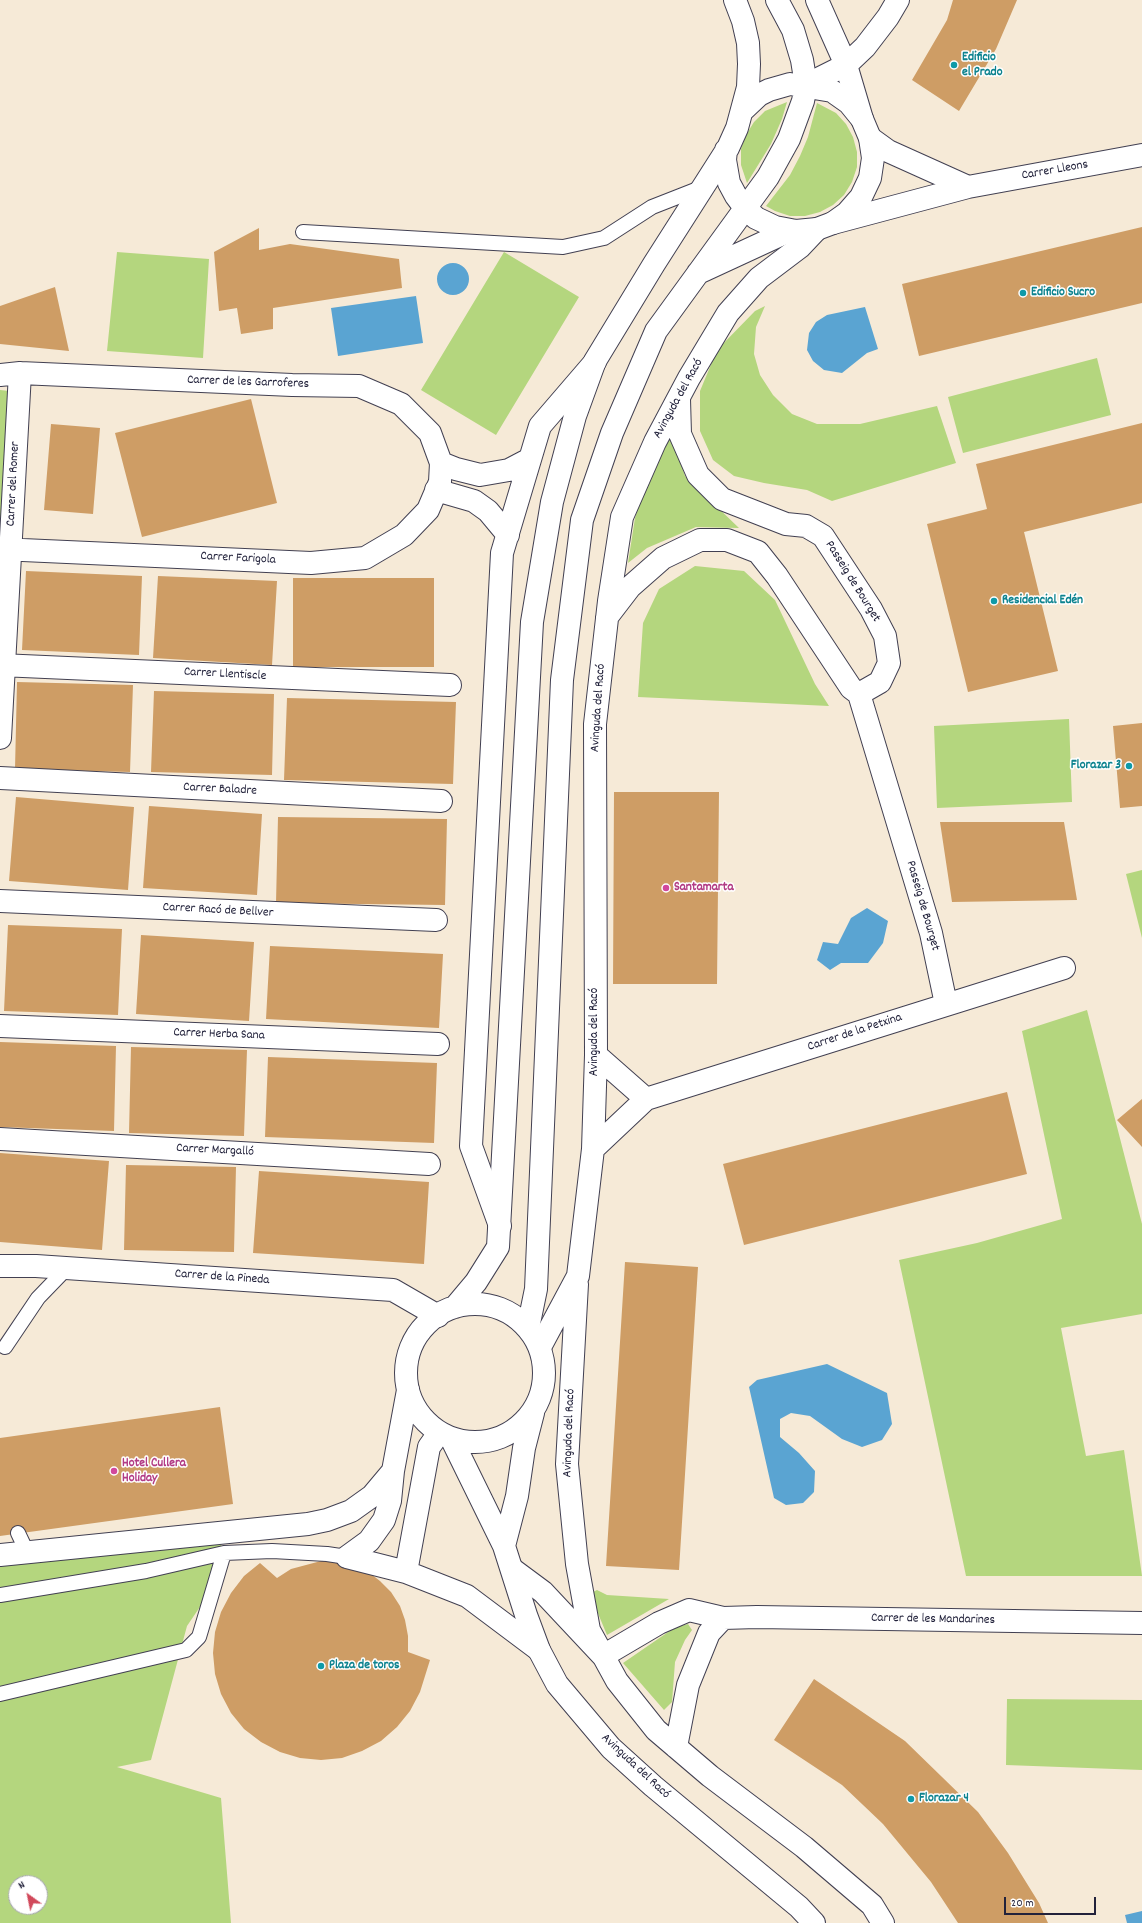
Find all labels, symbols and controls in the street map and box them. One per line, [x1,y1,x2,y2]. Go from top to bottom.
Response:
place label: Edificio el Prado [962,50,1002,81]
marker: Edificio el Prado [949,60,959,70]
street label: Carrer Lleons [1021,157,1089,185]
place label: Edificio Sucro [1031,285,1095,301]
marker: Edificio Sucro [1018,288,1028,298]
street label: Avinguda del Racó [651,356,707,442]
street label: Carrer de les Garroferes [187,373,309,393]
street label: Carrer del Romer [4,441,24,527]
street label: Passeig de Bourget [821,538,883,626]
street label: Carrer Farigola [200,549,276,569]
place label: Residencial Edén [1002,593,1083,609]
marker: Residencial Edén [989,596,999,606]
street label: Avinguda del Racó [588,663,610,753]
street label: Carrer Llentiscle [183,665,267,685]
place label: Florazar 3 [1071,758,1121,774]
marker: Florazar 3 [1124,761,1134,771]
street label: Carrer Baladre [183,780,257,800]
street label: Passeig de Bourget [902,859,942,953]
place label: Santamarta [674,880,733,896]
marker: Santamarta [661,883,671,893]
street label: Carrer Racó de Bellver [162,900,274,922]
street label: Avinguda del Racó [587,988,603,1076]
street label: Carrer de la Petxina [806,1010,904,1056]
street label: Carrer Herba Sana [173,1026,265,1044]
street label: Carrer Margalló [176,1141,254,1161]
street label: Carrer de la Pineda [174,1267,270,1289]
street label: Avinguda del Racó [561,1388,579,1478]
place label: Hotel Cullera Holiday [122,1456,186,1487]
marker: Hotel Cullera Holiday [109,1466,119,1476]
street label: Carrer de les Mandarines [871,1611,995,1629]
place label: Plaza de toros [329,1658,400,1674]
marker: Plaza de toros [316,1661,326,1671]
street label: Avinguda del Racó [597,1731,673,1803]
place label: Florazar 4 [919,1791,969,1807]
marker: Florazar 4 [906,1794,916,1804]
north arrow [8,1875,48,1915]
text: N [15,1878,29,1894]
scale bar [1006,1889,1098,1915]
text: 20 m [1011,1895,1034,1912]

